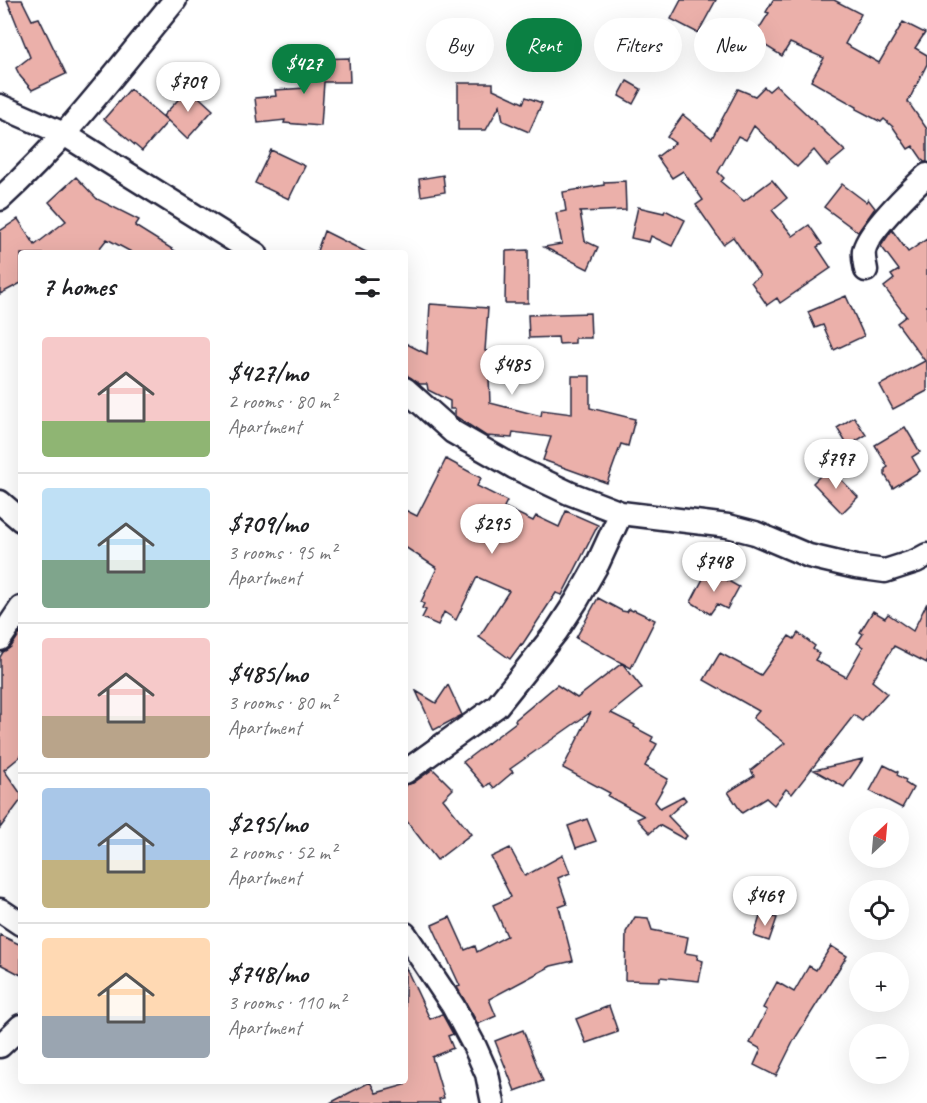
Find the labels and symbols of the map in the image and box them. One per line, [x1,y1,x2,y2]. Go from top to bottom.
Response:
pin: $427 [268,44,340,95]
pin: $709 [152,62,224,113]
pin: $485 [476,345,548,396]
pin: $797 [800,439,872,490]
pin: $295 [456,504,528,555]
pin: $748 [678,542,750,593]
north arrow [849,808,909,868]
pin: $469 [729,876,801,927]

